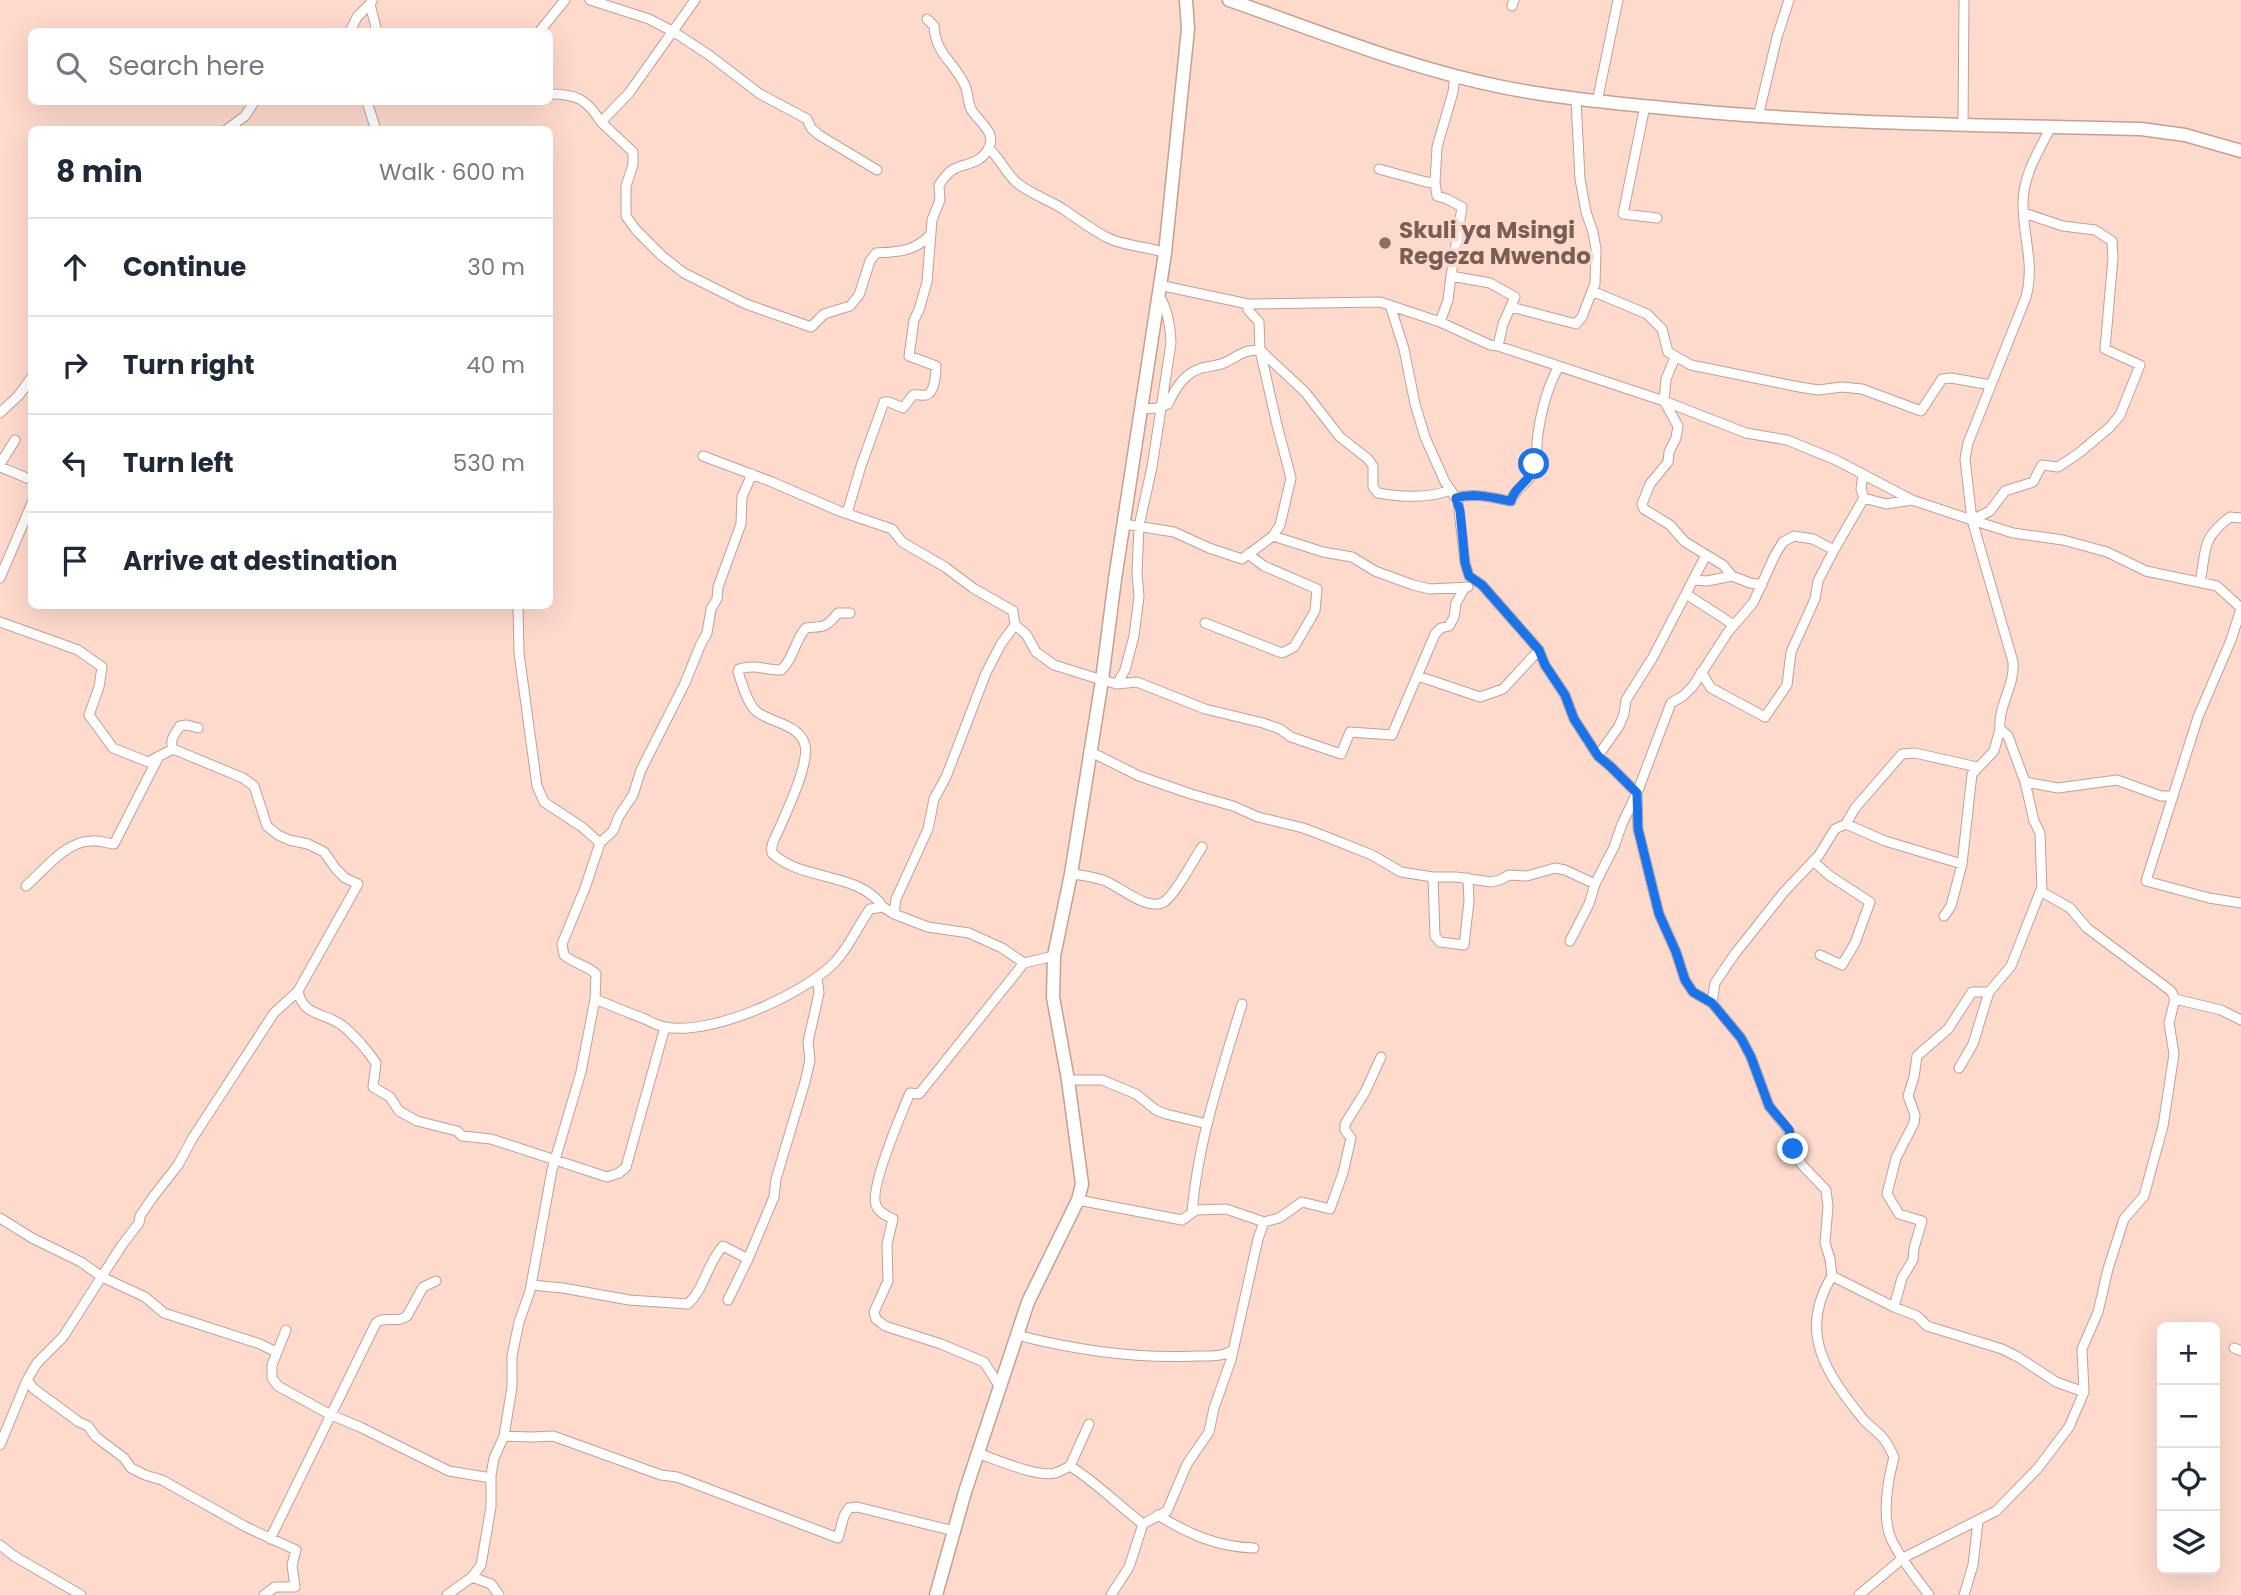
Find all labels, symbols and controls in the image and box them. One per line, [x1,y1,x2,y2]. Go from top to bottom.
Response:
search box [28,28,553,105]
icon: search [52,48,90,86]
text: Search here [108,48,265,84]
text: 8 min [56,150,143,193]
text: Walk · 600 m [379,156,525,188]
place label: Skuli ya Msingi Regeza Mwendo [1399,214,1591,272]
marker: Skuli ya Msingi Regeza Mwendo [1377,235,1393,251]
icon: ahead [56,248,94,286]
text: Continue [123,249,246,285]
text: 30 m [467,251,525,283]
icon: right [56,346,94,384]
text: Turn right [123,347,255,383]
text: 40 m [466,349,525,381]
icon: left [56,444,94,482]
text: Turn left [123,445,234,481]
text: 530 m [453,447,525,479]
route start [1518,448,1549,479]
icon: arrive [56,542,94,580]
text: Arrive at destination [123,543,398,579]
route end [1777,1133,1808,1164]
map controls [2157,1322,2220,1574]
button: + [2157,1322,2220,1385]
button: − [2157,1385,2220,1448]
button: locate [2157,1448,2220,1511]
button: layers [2157,1511,2220,1574]

